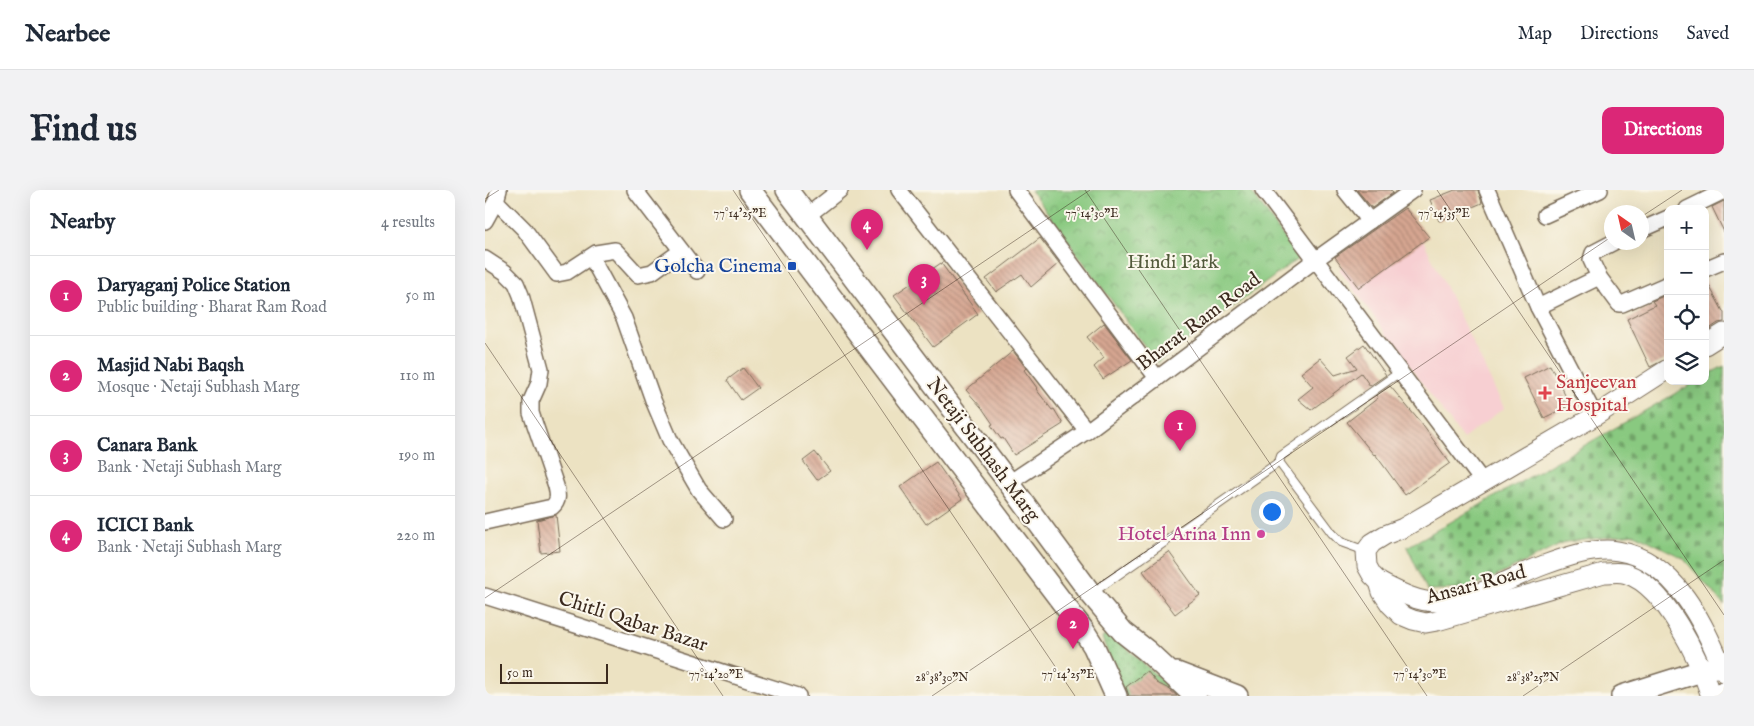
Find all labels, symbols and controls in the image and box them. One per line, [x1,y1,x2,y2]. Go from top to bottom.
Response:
text: Nearbee [25,19,110,50]
text: Map [1518,23,1552,46]
text: Directions [1580,23,1658,46]
text: Saved [1686,23,1729,46]
button: Directions [1602,107,1724,154]
text: Find us [30,108,137,153]
north arrow [1604,205,1649,250]
map controls [1664,205,1709,385]
button: + [1664,205,1709,250]
text: 77°14'25"E [714,206,766,221]
text: 77°14'30"E [1065,206,1119,221]
text: 77°14'35"E [1418,206,1470,221]
text: Nearby [50,209,115,236]
pin: 4 [851,209,883,250]
text: 4 results [381,213,435,233]
park label: Hindi Park [1127,250,1219,275]
button: − [1664,250,1709,295]
place label: Golcha Cinema [654,254,782,279]
marker: Golcha Cinema [786,260,798,272]
pin: 3 [908,264,940,305]
street label: Bharat Ram Road [1132,267,1266,377]
text: Daryaganj Police Station [97,274,290,298]
text: 1 [63,286,69,306]
text: 50 m [406,286,435,306]
button: locate [1664,295,1709,340]
text: Public building · Bharat Ram Road [97,298,327,318]
button: layers [1664,340,1709,385]
text: Masjid Nabi Baqsh [97,354,244,378]
text: 2 [62,366,70,386]
text: 110 m [399,366,435,386]
place label: Sanjeevan Hospital [1556,370,1637,418]
street label: Netaji Subhash Marg [921,373,1046,528]
text: Mosque · Netaji Subhash Marg [97,378,299,398]
marker: Sanjeevan Hospital [1538,386,1552,400]
pin: 1 [1164,410,1196,451]
text: Canara Bank [97,434,198,458]
text: 3 [63,446,69,466]
text: 190 m [398,446,435,466]
text: Bank · Netaji Subhash Marg [97,458,281,478]
your location [1259,499,1285,525]
text: ICICI Bank [97,514,194,538]
place label: Hotel Arina Inn [1118,522,1251,547]
text: 4 [62,526,70,546]
text: 220 m [396,526,435,546]
marker: Hotel Arina Inn [1255,528,1267,540]
text: Bank · Netaji Subhash Marg [97,538,281,558]
street label: Ansari Road [1422,560,1529,611]
street label: Chitli Qabar Bazar [555,586,711,658]
pin: 2 [1057,608,1089,649]
scale bar [500,661,607,684]
text: 50 m [507,664,533,682]
text: 77°14'20"E [689,667,743,682]
text: 77°14'25"E [1042,667,1094,682]
text: 77°14'30"E [1393,667,1447,682]
text: 28°38'30"N [915,670,969,685]
text: 28°38'25"N [1507,670,1560,685]

